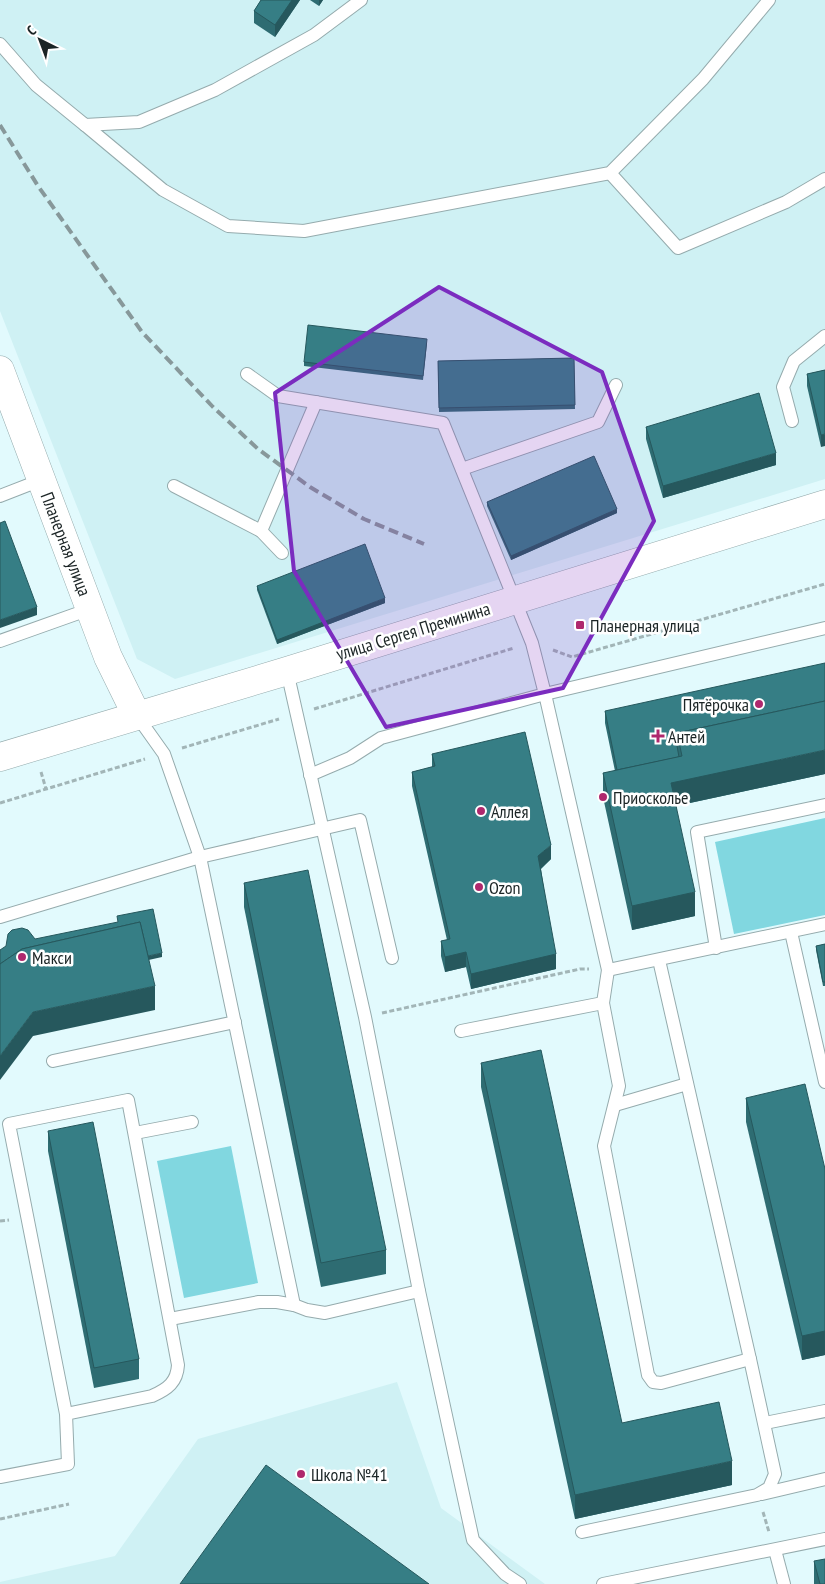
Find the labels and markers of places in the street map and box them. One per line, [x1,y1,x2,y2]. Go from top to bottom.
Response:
place label: Планерная улица [590,614,700,637]
marker: Планерная улица [574,619,586,631]
place label: Пятёрочка [683,693,749,716]
marker: Пятёрочка [753,698,765,710]
place label: Антей [668,725,705,748]
marker: Антей [652,730,664,742]
place label: Приосколье [613,786,688,809]
marker: Приосколье [597,791,609,803]
place label: Аллея [491,800,528,823]
marker: Аллея [475,805,487,817]
place label: Ozon [489,876,521,899]
marker: Ozon [473,881,485,893]
place label: Макси [32,946,72,969]
marker: Макси [16,951,28,963]
place label: Школа №41 [311,1463,388,1486]
marker: Школа №41 [295,1468,307,1480]

